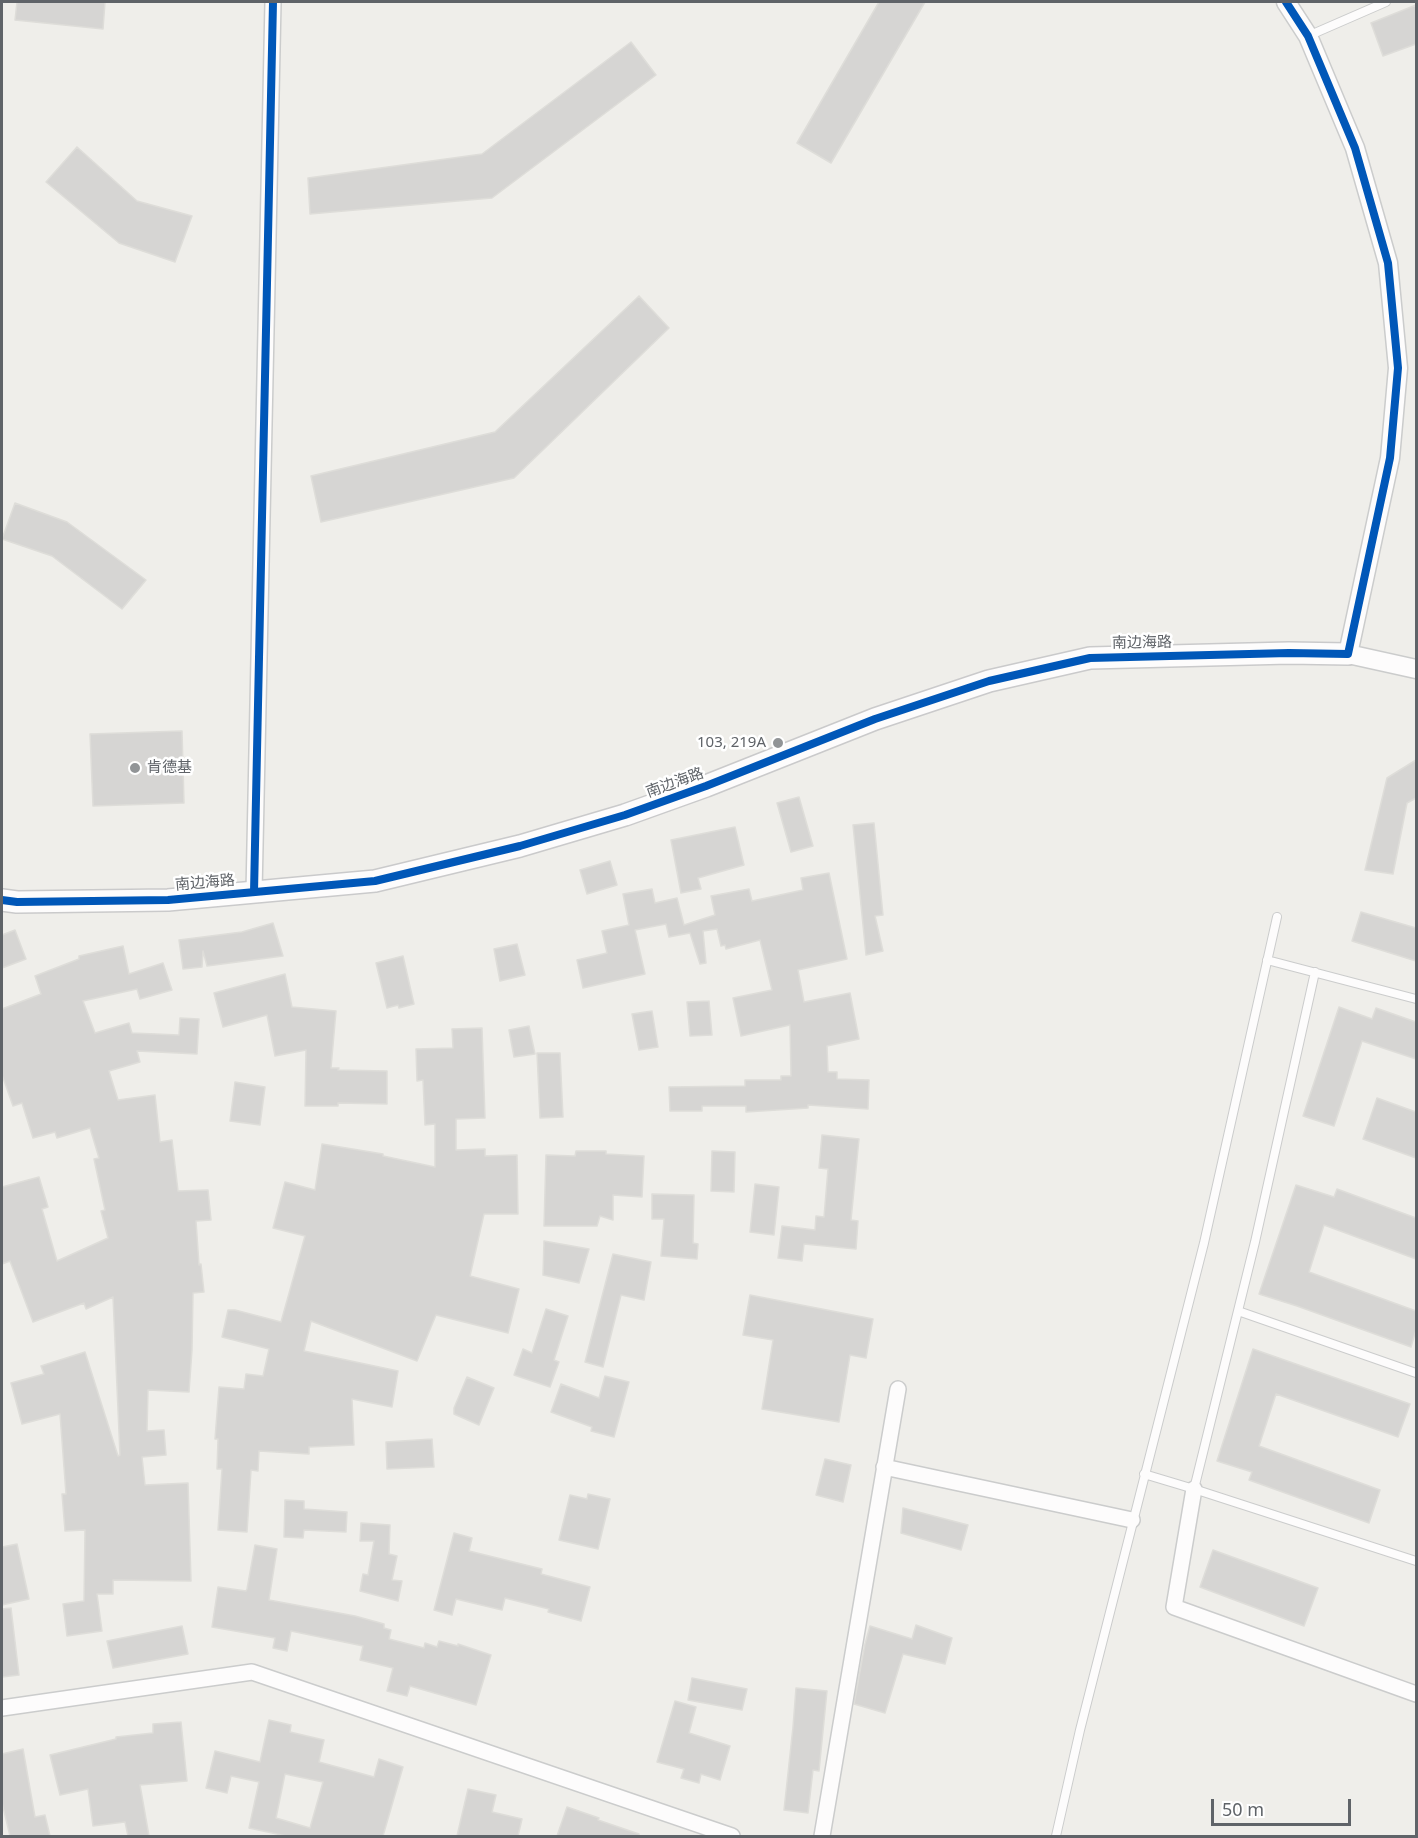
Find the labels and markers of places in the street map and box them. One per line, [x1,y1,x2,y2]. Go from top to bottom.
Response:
place label: 103, 219A [697,734,766,752]
marker: 103, 219A [771,736,785,750]
place label: 肯德基 [147,759,192,777]
marker: 肯德基 [128,761,142,775]

